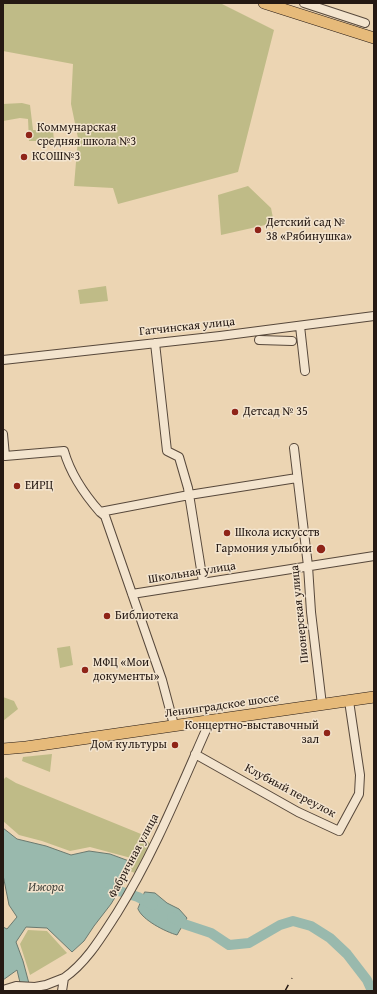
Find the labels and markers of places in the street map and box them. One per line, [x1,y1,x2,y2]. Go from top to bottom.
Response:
place label: Коммунарская средняя школа №3 [37,121,136,149]
marker: Коммунарская средняя школа №3 [24,130,34,140]
place label: КСОШ№3 [32,150,80,164]
marker: КСОШ№3 [19,152,29,162]
place label: Детский сад № 38 «Рябинушка» [266,216,352,244]
marker: Детский сад № 38 «Рябинушка» [253,225,263,235]
place label: Детсад № 35 [243,405,308,419]
marker: Детсад № 35 [230,407,240,417]
place label: ЕИРЦ [25,479,53,493]
marker: ЕИРЦ [12,481,22,491]
place label: Школа искусств [235,526,320,540]
marker: Школа искусств [222,528,232,538]
place label: Гармония улыбки [216,542,312,556]
marker: Гармония улыбки [315,543,327,555]
place label: Библиотека [115,609,178,623]
marker: Библиотека [102,611,112,621]
place label: МФЦ «Мои документы» [93,656,159,684]
marker: МФЦ «Мои документы» [80,665,90,675]
place label: Концертно-выставочный зал [185,719,319,747]
marker: Концертно-выставочный зал [322,728,332,738]
place label: Дом культуры [91,738,167,752]
marker: Дом культуры [170,740,180,750]

